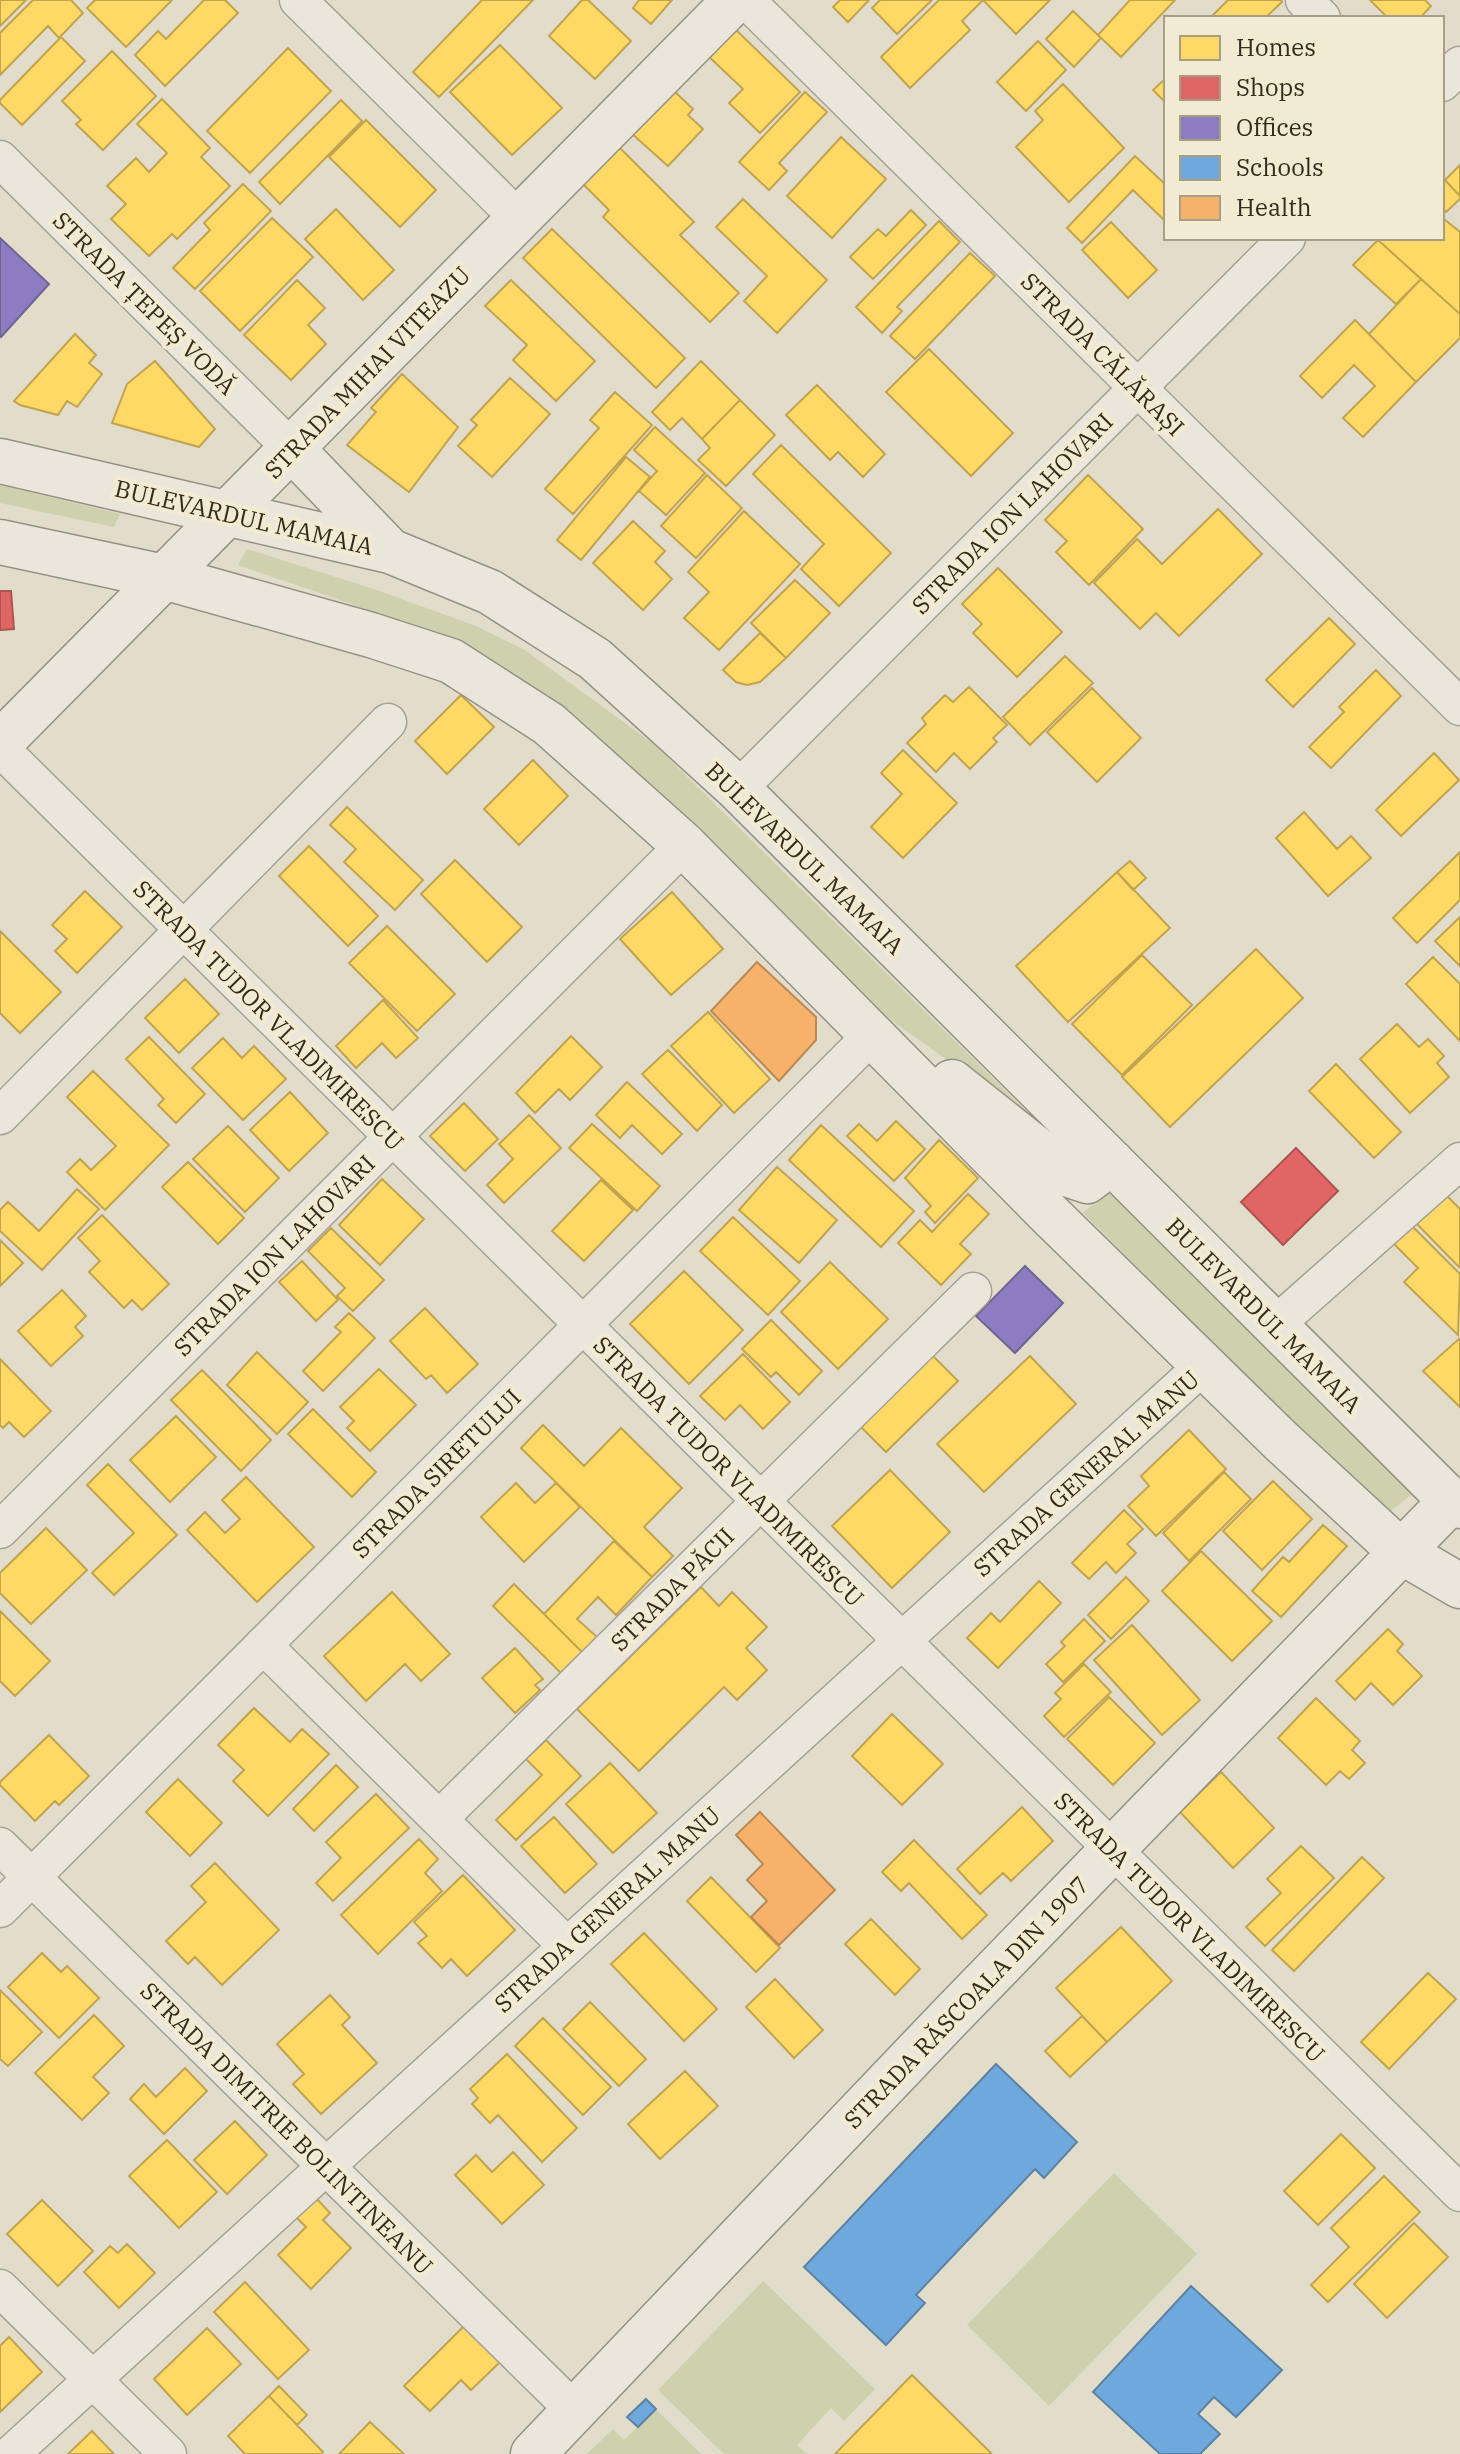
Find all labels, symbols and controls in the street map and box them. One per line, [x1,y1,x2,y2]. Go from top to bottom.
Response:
legend [1164,16,1444,240]
text: Homes [1236,31,1316,63]
text: Shops [1236,71,1305,103]
text: Offices [1236,111,1313,143]
text: Schools [1236,151,1324,183]
text: Health [1236,191,1312,223]
street label: STRADA ȚEPEȘ VODĂ [46,204,244,402]
street label: STRADA MIHAI VITEAZU [257,259,477,485]
street label: STRADA CĂLĂRAȘI [1014,265,1192,443]
street label: STRADA ION LAHOVARI [904,405,1120,621]
street label: BULEVARDUL MAMAIA [112,472,377,562]
street label: BULEVARDUL MAMAIA [699,755,912,962]
street label: STRADA TUDOR VLADIMIRESCU [127,873,411,1157]
street label: STRADA ION LAHOVARI [166,1147,382,1363]
street label: BULEVARDUL MAMAIA [1159,1210,1369,1420]
street label: STRADA TUDOR VLADIMIRESCU [587,1329,871,1613]
street label: STRADA GENERAL MANU [966,1363,1206,1583]
street label: STRADA SIRETULUI [344,1381,528,1565]
street label: STRADA PĂCII [603,1520,741,1658]
street label: STRADA TUDOR VLADIMIRESCU [1048,1785,1332,2069]
street label: STRADA GENERAL MANU [487,1799,727,2019]
street label: STRADA RĂSCOALA DIN 1907 [837,1869,1095,2135]
street label: STRADA DIMITRIE BOLINTINEANU [134,1975,440,2281]

